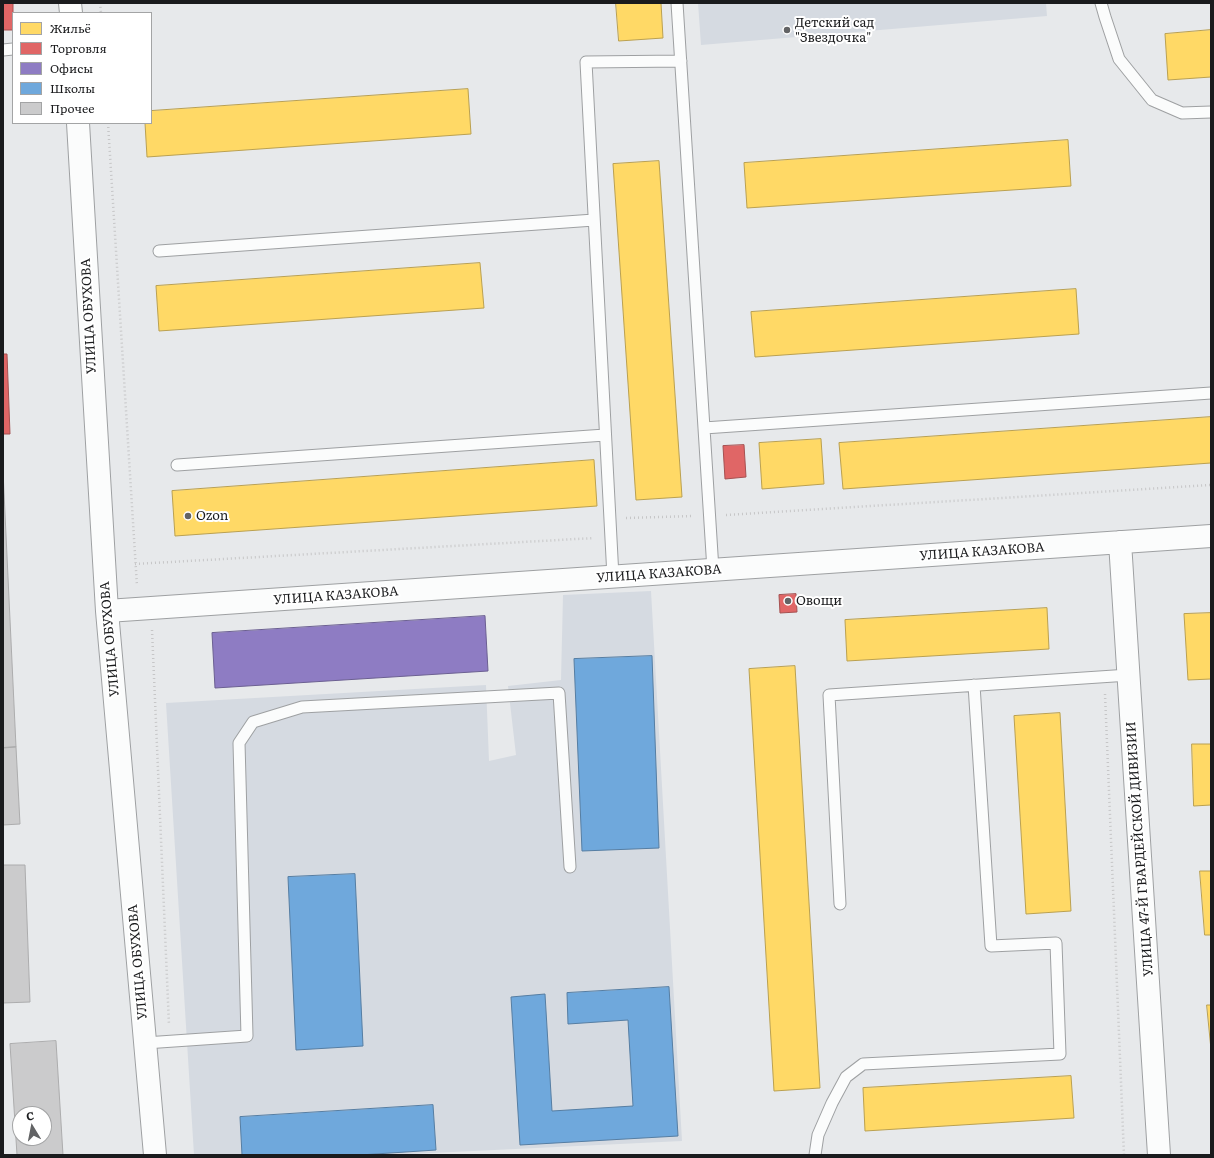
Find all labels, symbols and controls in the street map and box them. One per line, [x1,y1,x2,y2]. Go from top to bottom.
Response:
legend [12,12,152,124]
place label: Детский сад "Звездочка" [795,15,874,46]
text: Жильё [50,19,91,37]
marker: Детский сад "Звездочка" [782,25,792,35]
text: Торговля [50,39,107,57]
text: Офисы [50,59,93,77]
text: Школы [50,79,95,97]
text: Прочее [50,99,94,117]
street label: УЛИЦА ОБУХОВА [78,258,100,374]
place label: Ozon [196,508,228,524]
marker: Ozon [183,511,193,521]
street label: УЛИЦА КАЗАКОВА [919,540,1045,564]
street label: УЛИЦА КАЗАКОВА [596,562,722,586]
street label: УЛИЦА ОБУХОВА [97,581,123,697]
street label: УЛИЦА КАЗАКОВА [273,584,399,608]
place label: Овощи [796,593,842,609]
marker: Овощи [783,596,793,606]
street label: УЛИЦА 47-Й ГВАРДЕЙСКОЙ ДИВИЗИИ [1123,721,1157,977]
street label: УЛИЦА ОБУХОВА [125,904,151,1020]
north arrow [12,1106,52,1146]
text: С [25,1107,35,1124]

